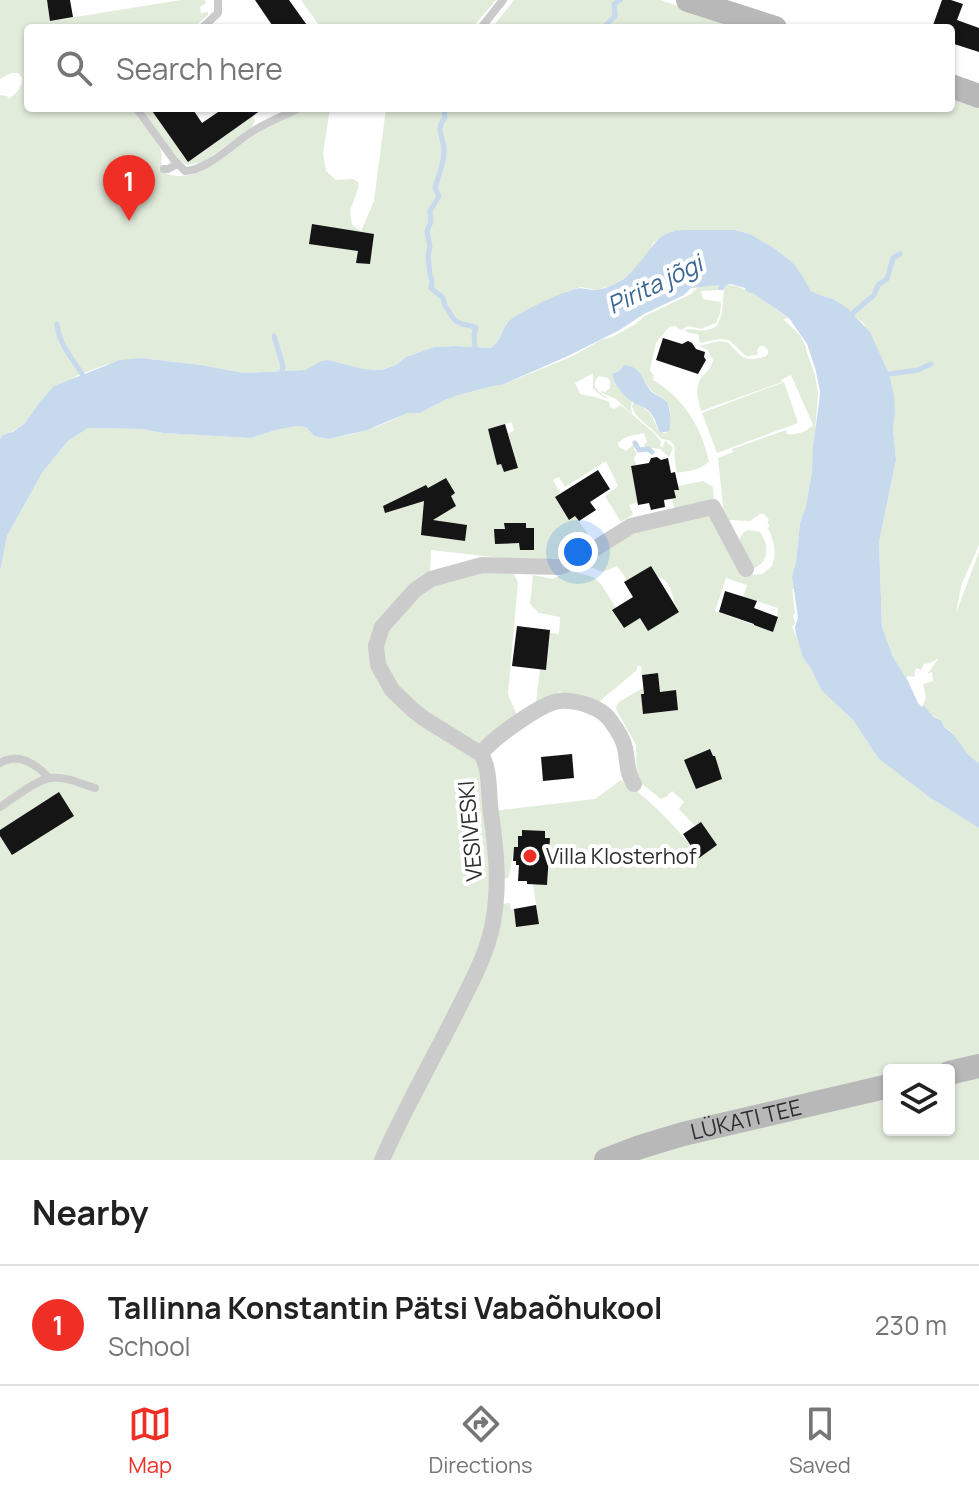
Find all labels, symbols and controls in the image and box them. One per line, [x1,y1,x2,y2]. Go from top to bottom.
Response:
search box [24,24,955,112]
icon: search [52,46,96,90]
text: Search here [116,48,283,89]
pin: 1 [103,155,155,221]
water label: Pirita jõgi [601,245,711,321]
your location [558,532,598,572]
street label: VESIVESKI [451,779,489,883]
place label: Villa Klosterhof [546,841,697,871]
marker: Villa Klosterhof [521,847,539,865]
map controls [883,1064,955,1136]
button: layers [883,1064,955,1136]
street label: LÜKATI TEE [687,1092,805,1147]
text: Nearby [32,1189,148,1235]
text: Tallinna Konstantin Pätsi Vabaõhukool [108,1287,662,1328]
text: 1 [52,1307,64,1343]
text: 230 m [875,1307,947,1343]
text: School [108,1328,191,1364]
tab: Map [128,1402,172,1480]
tab: Directions [428,1402,533,1480]
tab: Saved [789,1402,851,1480]

